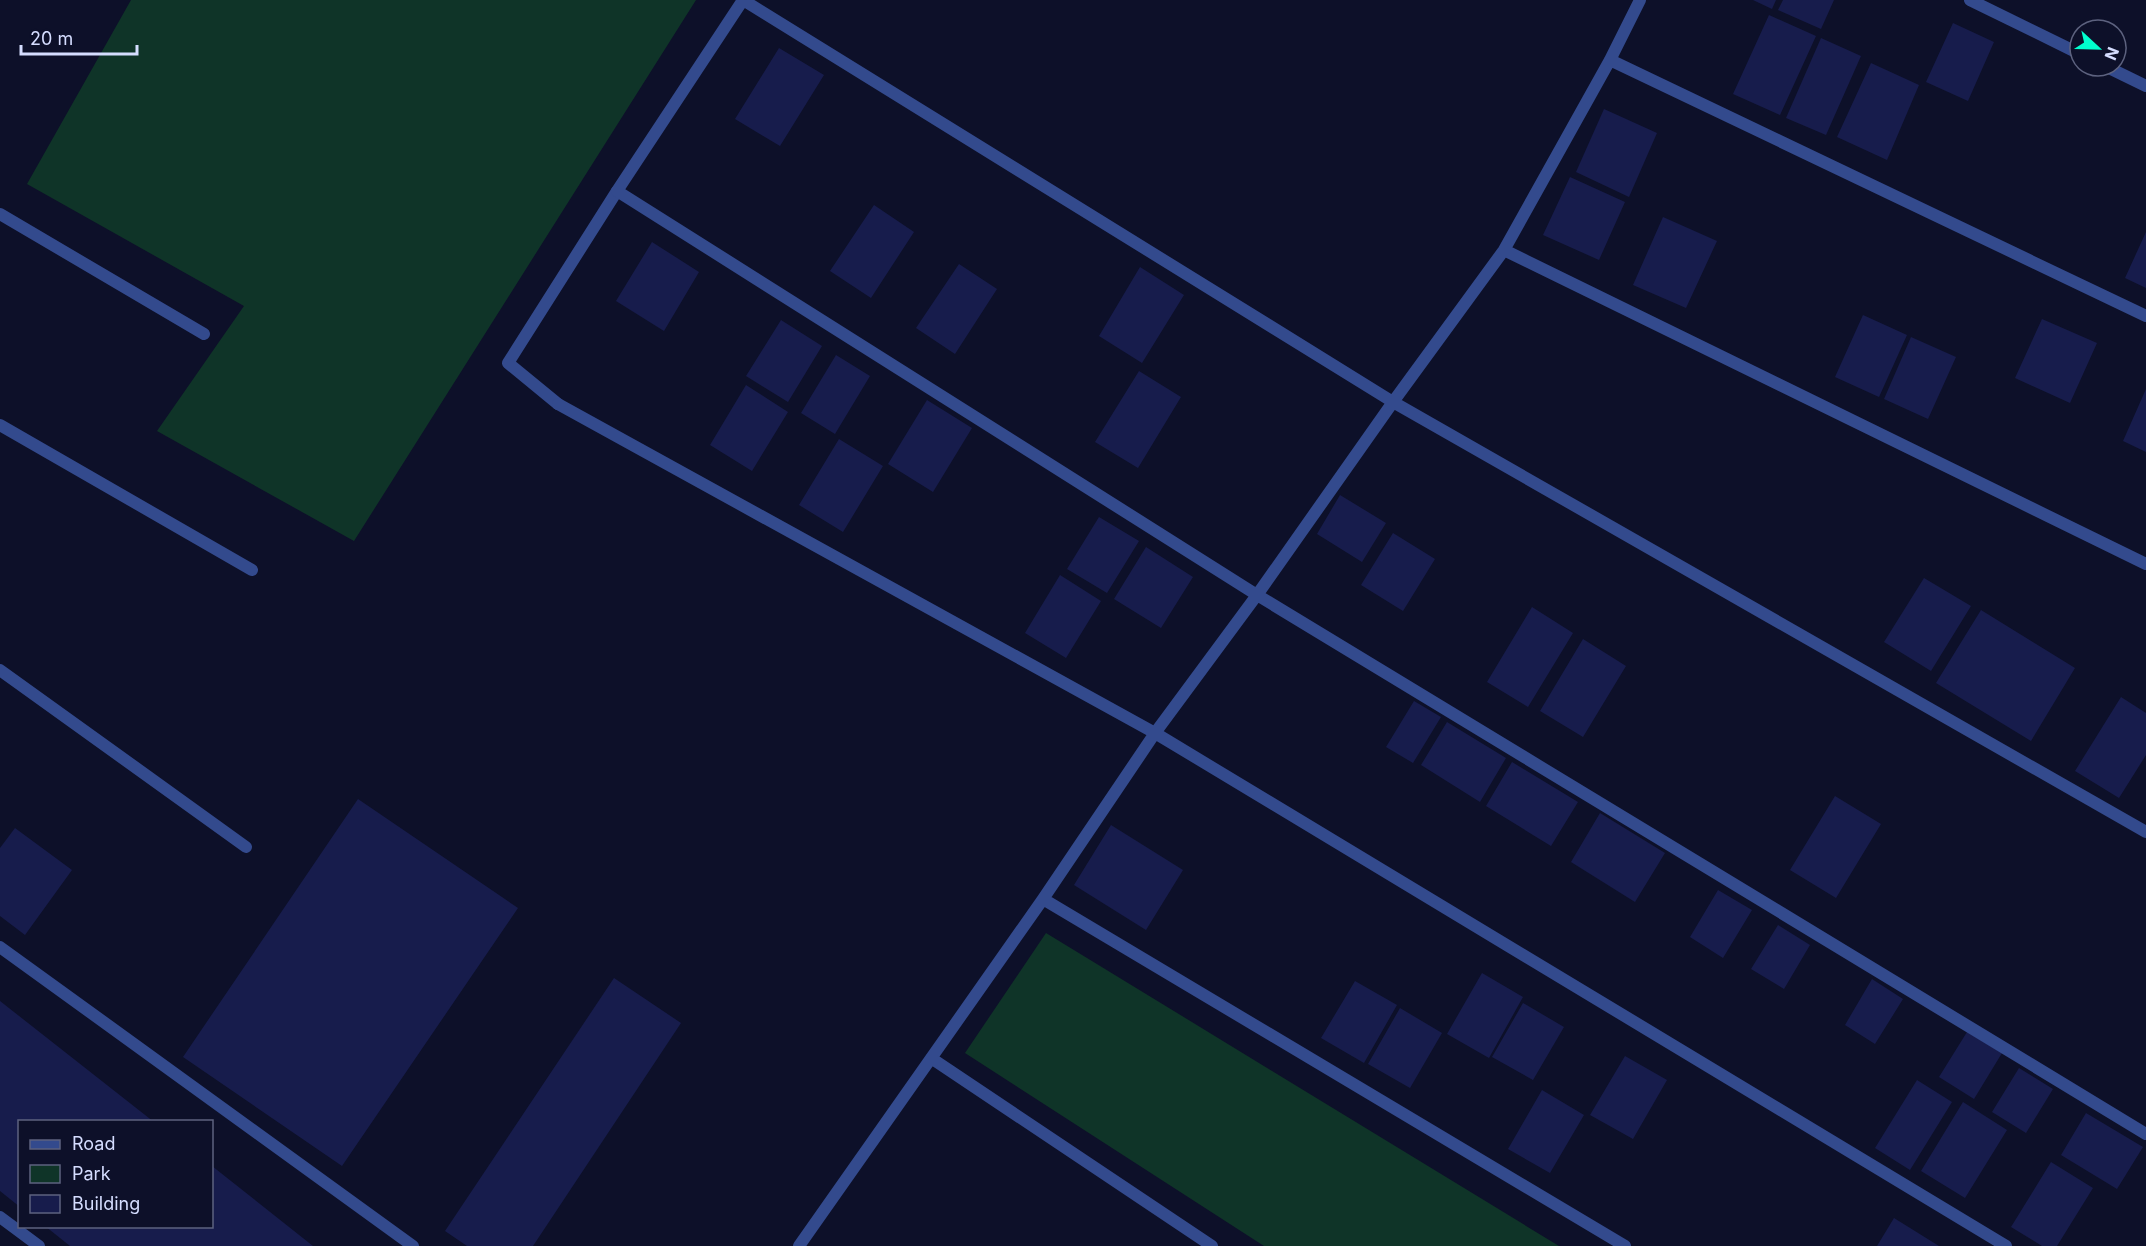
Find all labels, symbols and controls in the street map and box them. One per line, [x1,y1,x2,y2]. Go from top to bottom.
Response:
scale bar [21,18,136,56]
north arrow [2068,18,2128,78]
text: 20 m [30,28,73,49]
text: N [2100,44,2123,63]
legend [18,1120,213,1228]
text: Road [72,1133,115,1154]
text: Park [72,1163,111,1184]
text: Building [72,1193,140,1214]

